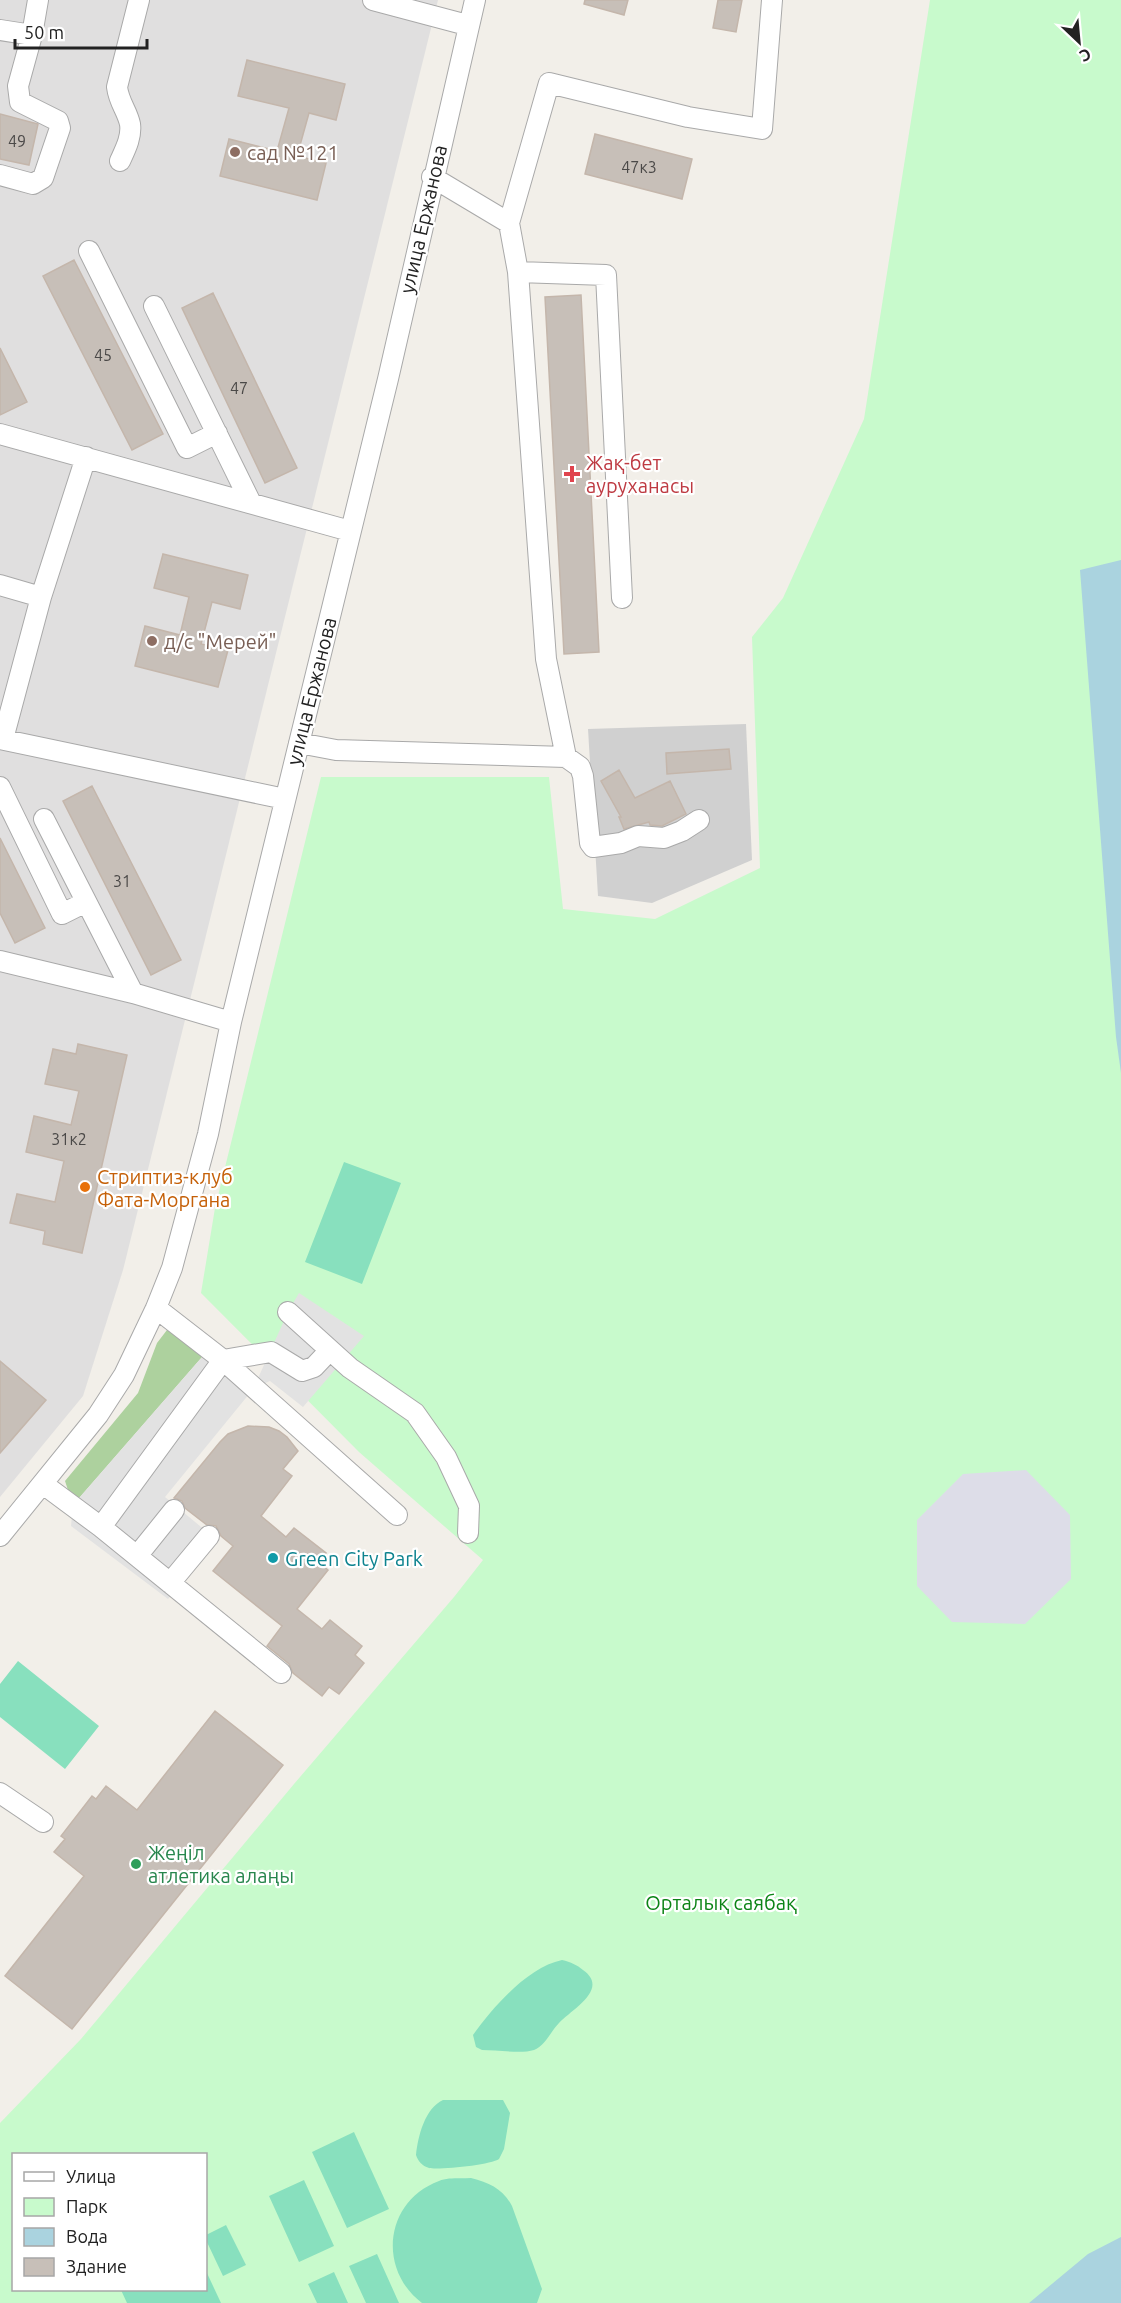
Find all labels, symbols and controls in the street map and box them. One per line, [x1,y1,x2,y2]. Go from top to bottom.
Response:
scale bar [15,12,147,50]
north arrow [1049,12,1109,72]
text: 50 m [24,22,64,42]
text: С [1077,45,1094,66]
house number: 49 [8,132,26,150]
place label: сад №121 [247,141,339,164]
street label: улица Ержанова [395,142,451,296]
marker: сад №121 [228,145,242,159]
house number: 47к3 [621,158,657,176]
house number: 45 [94,346,112,364]
house number: 47 [230,379,248,397]
place label: Жақ-бет ауруханасы [586,451,694,497]
marker: Жақ-бет ауруханасы [563,465,581,483]
street label: улица Ержанова [281,615,341,767]
place label: д/с "Мерей" [164,630,277,653]
marker: д/с "Мерей" [145,634,159,648]
house number: 31 [113,872,131,890]
house number: 31к2 [51,1130,87,1148]
place label: Стриптиз-клуб Фата-Моргана [97,1165,233,1211]
marker: Стриптиз-клуб Фата-Моргана [78,1180,92,1194]
place label: Green City Park [285,1547,423,1570]
marker: Green City Park [266,1551,280,1565]
place label: Жеңіл атлетика алаңы [148,1841,294,1887]
marker: Жеңіл атлетика алаңы [129,1857,143,1871]
park label: Орталық саябақ [645,1891,797,1914]
legend [12,2153,207,2291]
text: Улица [66,2166,116,2186]
text: Парк [66,2196,107,2216]
text: Вода [66,2226,108,2246]
text: Здание [66,2256,127,2276]

